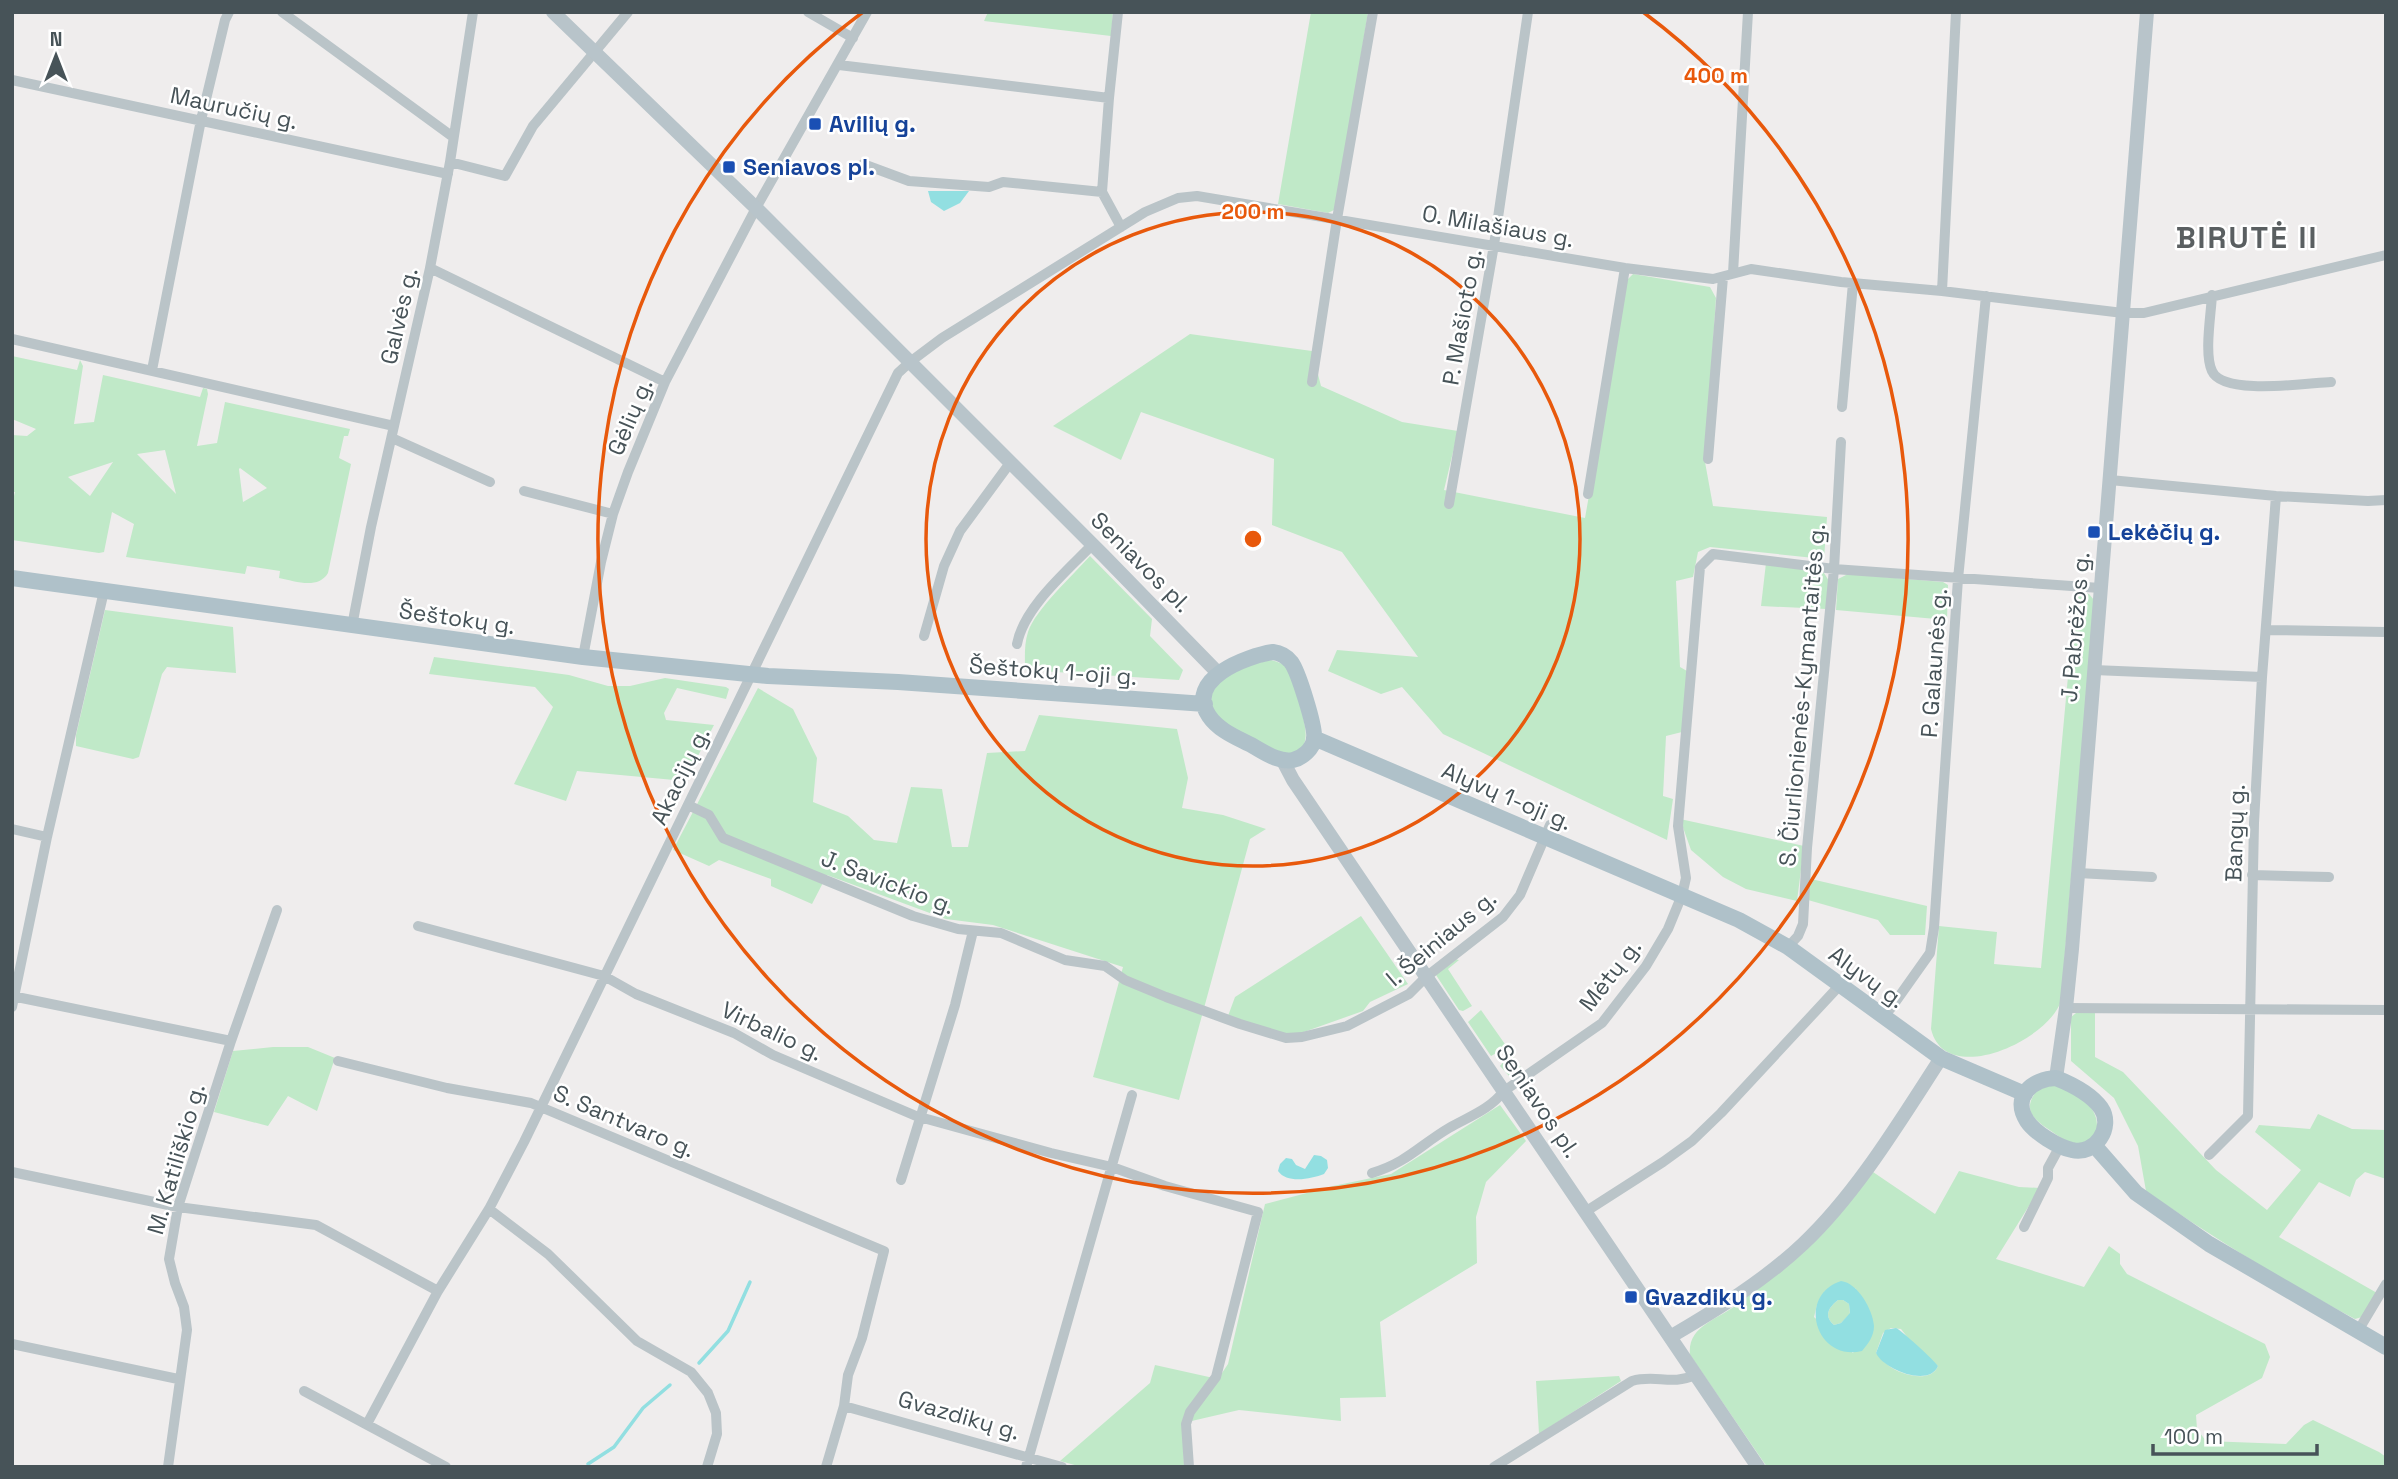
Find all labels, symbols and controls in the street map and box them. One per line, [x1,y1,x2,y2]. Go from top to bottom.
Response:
north arrow [21,21,91,91]
text: N [50,27,62,52]
text: 400 m [1684,62,1748,89]
street label: Mauručių g. [167,80,301,136]
place label: Avilių g. [829,109,916,139]
marker: Avilių g. [807,116,823,132]
place label: Seniavos pl. [743,152,875,182]
marker: Seniavos pl. [721,159,737,175]
text: 200 m [1222,198,1284,225]
street label: O. Milašiaus g. [1420,198,1576,254]
district label: BIRUTĖ II [2176,218,2318,257]
street label: P. Mašioto g. [1435,247,1489,387]
street label: Galvės g. [373,265,425,367]
street label: Gėlių g. [600,374,660,460]
street label: Seniavos pl. [1084,505,1198,619]
place label: Lekėčių g. [2108,517,2220,547]
street label: S. Čiurlionienės-Kymantaitės g. [1772,522,1832,868]
marker: Lekėčių g. [2086,524,2102,540]
centre of rings [1241,527,1265,551]
street label: J. Pabrėžos g. [2053,551,2097,703]
street label: P. Galaunės g. [1914,587,1954,739]
street label: Šeštokų g. [397,595,517,641]
street label: Šeštokų 1-oji g. [968,650,1138,692]
street label: Akacijų g. [643,722,717,830]
street label: Alyvų 1-oji g. [1437,755,1577,837]
street label: Bangų g. [2218,784,2252,882]
street label: J. Savickio g. [817,843,959,921]
street label: I. Šeiniaus g. [1380,883,1502,993]
street label: Mėtų g. [1572,933,1648,1017]
street label: Alyvų g. [1823,939,1911,1015]
street label: Virbalio g. [716,994,828,1068]
street label: Seniavos pl. [1489,1039,1587,1163]
street label: S. Santvaro g. [549,1078,699,1164]
street label: M. Katiliškio g. [140,1080,212,1238]
place label: Gvazdikų g. [1645,1282,1773,1312]
marker: Gvazdikų g. [1623,1289,1639,1305]
street label: Gvazdikų g. [895,1383,1023,1447]
scale bar [2153,1412,2318,1456]
text: 100 m [2164,1423,2223,1450]

